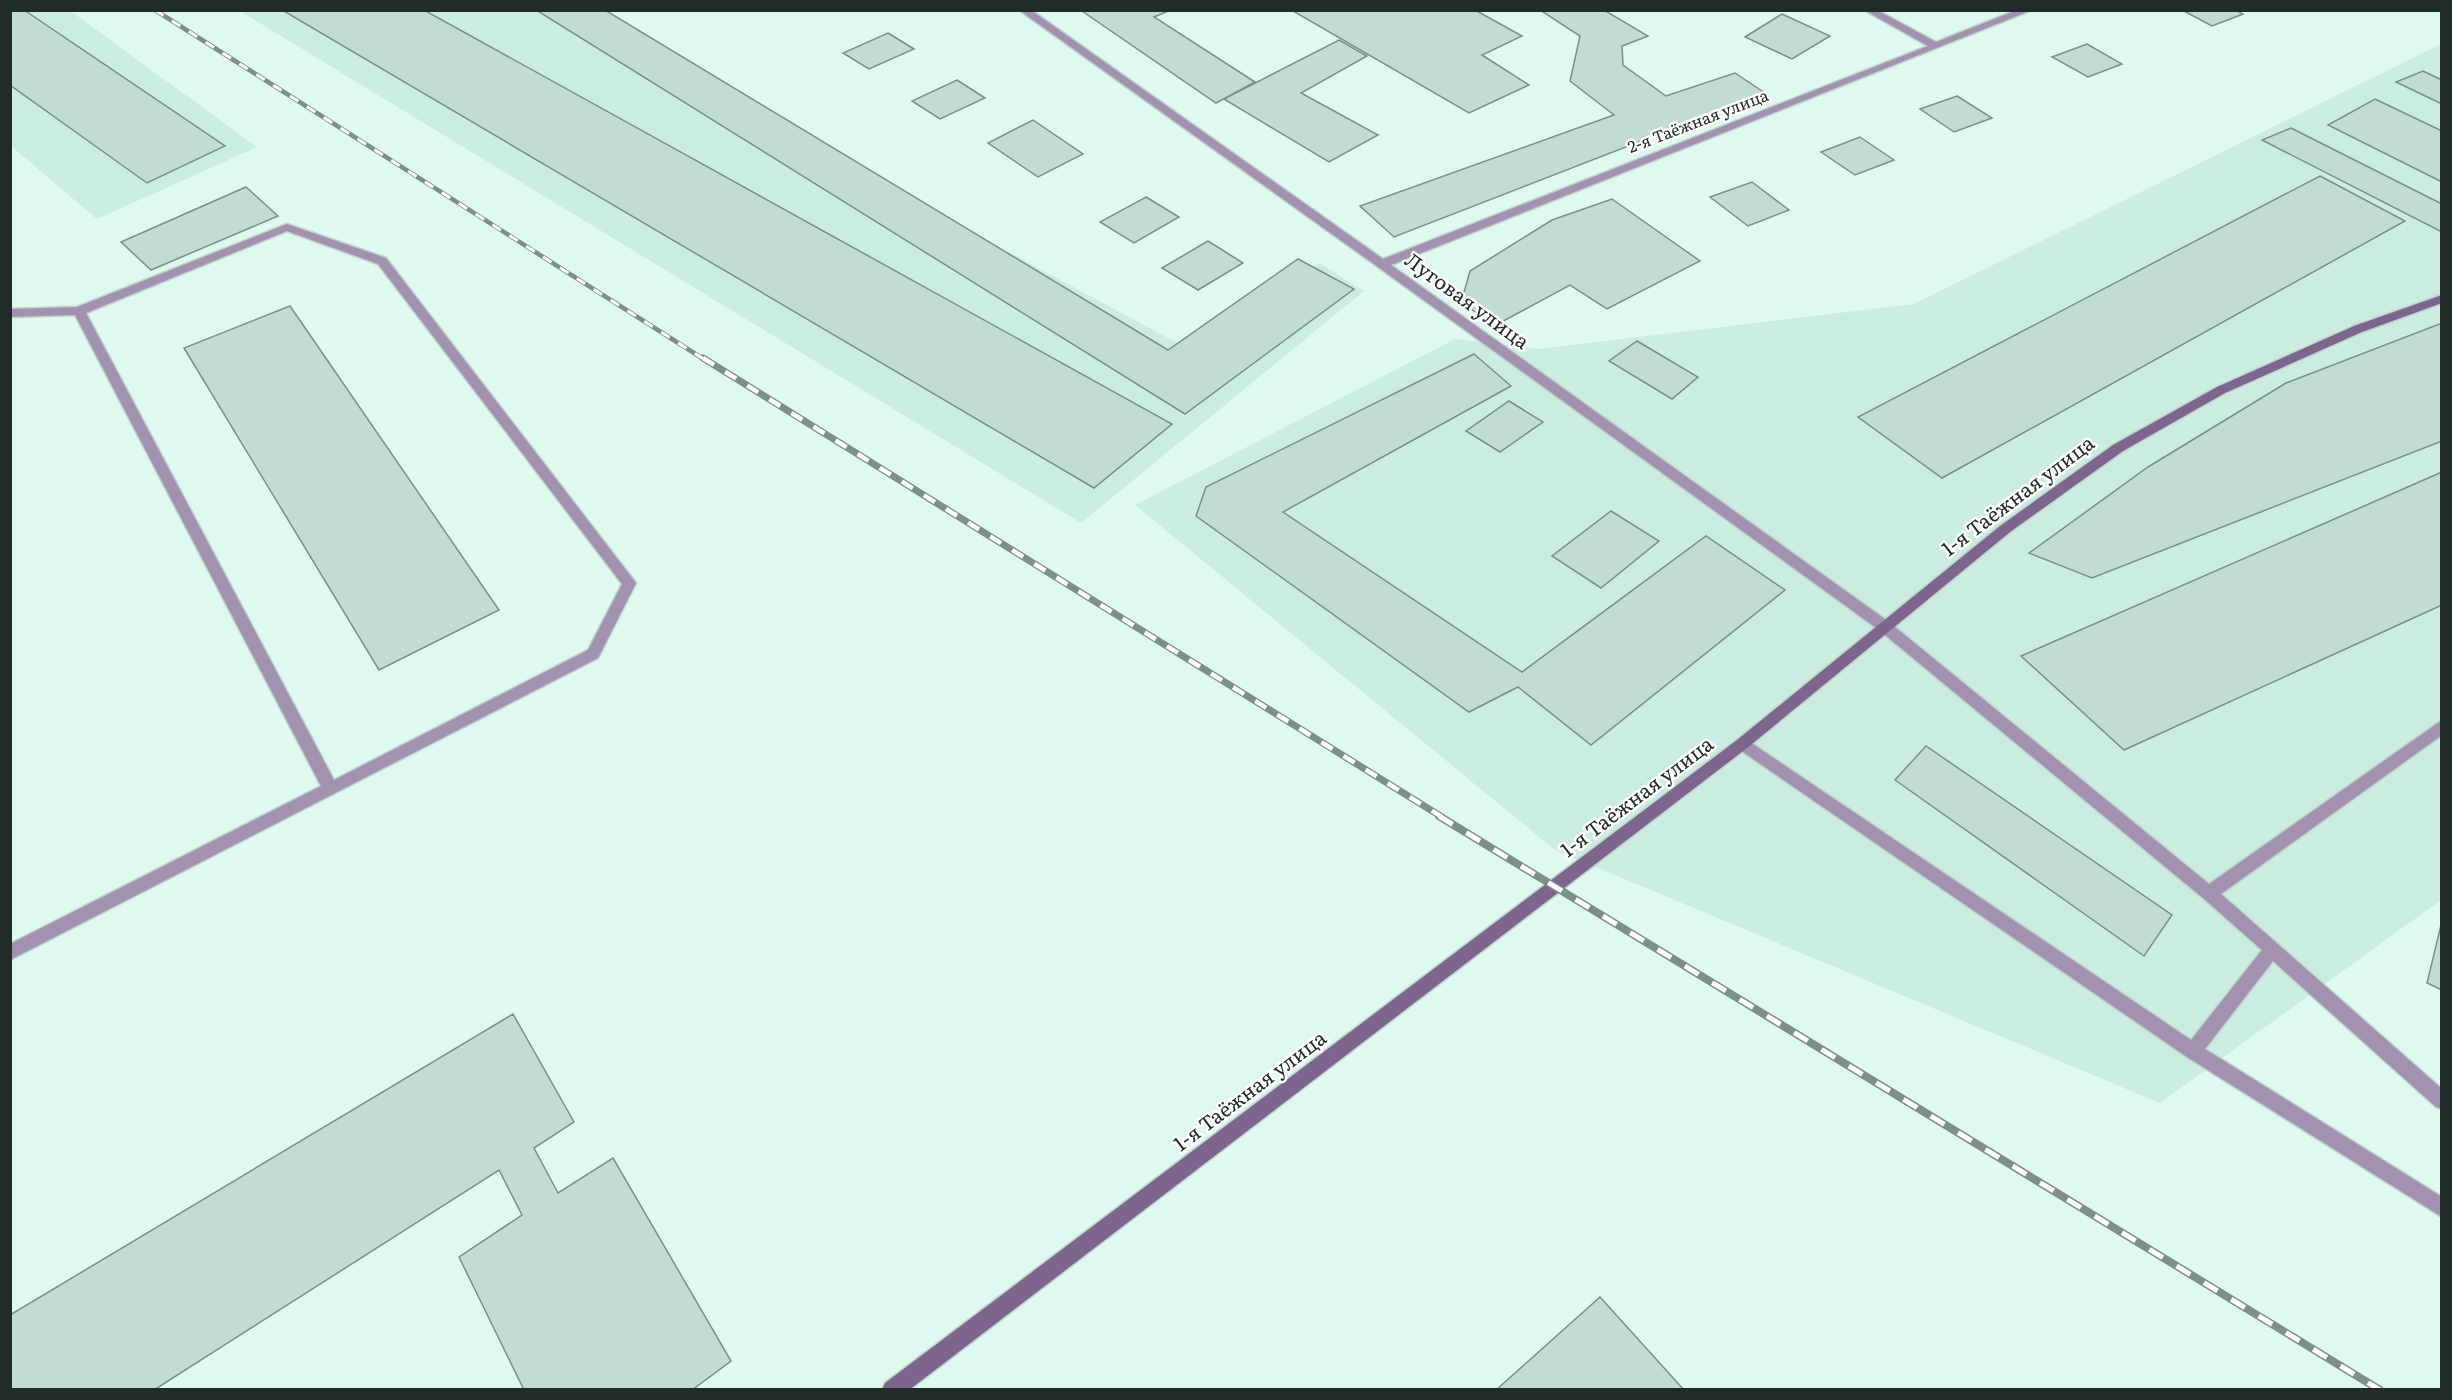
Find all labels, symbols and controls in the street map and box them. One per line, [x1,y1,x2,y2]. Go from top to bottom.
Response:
street label: 2-я Таёжная улица [1624,82,1772,158]
street label: Луговая улица [1400,244,1537,355]
street label: 1-я Таёжная улица [1934,427,2100,562]
street label: 1-я Таёжная улица [1553,728,1719,863]
street label: 1-я Таёжная улица [1166,1022,1332,1157]

